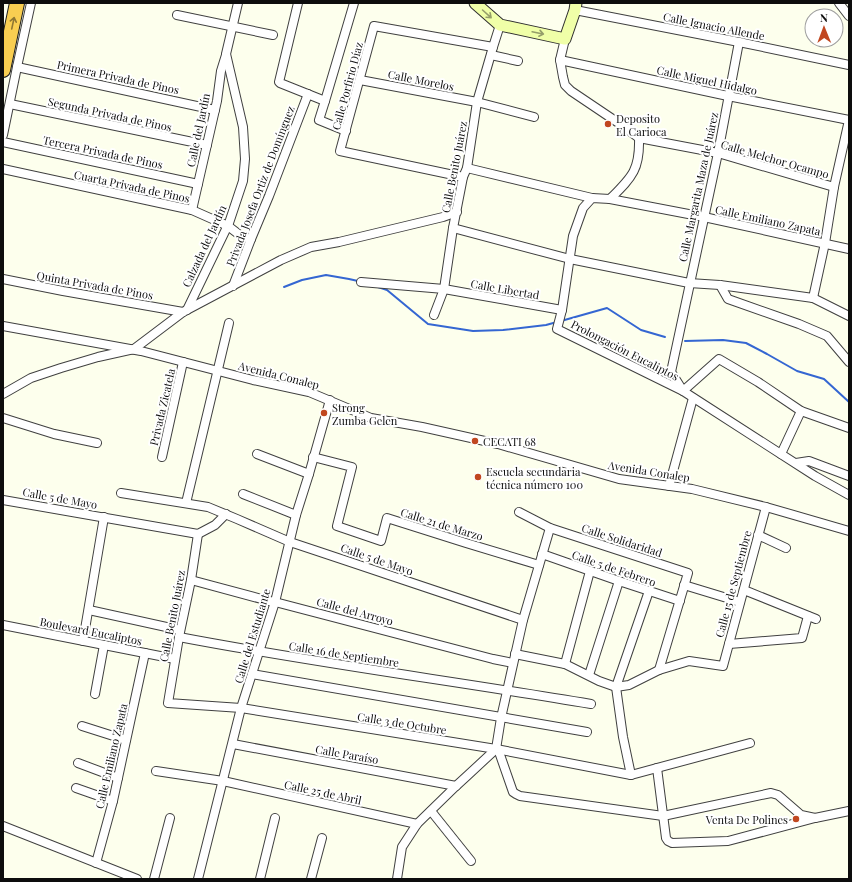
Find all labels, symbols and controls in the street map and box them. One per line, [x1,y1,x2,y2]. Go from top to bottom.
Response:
north arrow [804,8,844,48]
one-way arrow [482,9,492,18]
street label: Calle Ignacio Allende [662,9,766,43]
text: N [820,10,828,25]
one-way arrow [9,17,17,30]
one-way arrow [531,30,544,38]
street label: Calle Porfirio Díaz [328,40,366,132]
street label: Primera Privada de Pinos [56,57,181,97]
street label: Calle Miguel Hidalgo [655,62,759,98]
street label: Calle Morelos [387,66,455,94]
street label: Calle del Jardín [183,91,213,168]
street label: Segunda Privada de Pinos [47,94,173,134]
street label: Privada Josefa Ortiz de Domínguez [222,104,298,268]
place label: Deposito El Carioca [616,111,667,139]
street label: Calle Margarita Maza de Juárez [675,111,721,263]
marker: Deposito El Carioca [603,119,613,129]
street label: Calle Benito Juárez [438,120,470,214]
street label: Tercera Privada de Pinos [42,132,164,172]
street label: Calle Melchor Ocampo [719,136,831,182]
street label: Cuarta Privada de Pinos [73,166,191,206]
street label: Calle Emiliano Zapata [714,201,823,239]
street label: Calzada del Jardín [178,202,230,289]
street label: Quinta Privada de Pinos [36,267,154,303]
street label: Calle Libertad [469,276,541,303]
street label: Prolongación Eucaliptos [569,316,682,384]
street label: Avenida Conalep [236,357,321,392]
street label: Privada Zicatela [146,367,178,447]
place label: Strong Zumba Gelen [332,400,398,428]
marker: Strong Zumba Gelen [319,408,329,418]
place label: CECATI 68 [483,434,536,449]
marker: CECATI 68 [470,436,480,446]
street label: Avenida Conalep [606,457,691,485]
place label: Escuela secundaria técnica número 100 [486,464,583,492]
marker: Escuela secundaria técnica número 100 [473,472,483,482]
street label: Calle 5 de Mayo [21,484,99,512]
street label: Calle 21 de Marzo [399,504,485,544]
street label: Calle Solidaridad [580,520,665,560]
street label: Calle 15 de Septiembre [712,528,755,639]
street label: Calle 5 de Mayo [339,540,415,578]
street label: Calle 5 de Febrero [570,547,658,589]
street label: Calle Benito Juárez [156,569,188,663]
street label: Calle del Estudiante [230,586,274,685]
street label: Calle del Arroyo [315,594,395,628]
street label: Boulevard Eucaliptos [39,614,144,648]
street label: Calle 16 de Septiembre [288,638,401,670]
street label: Calle Emiliano Zapata [92,701,131,810]
street label: Calle 3 de Octubre [356,709,448,738]
street label: Calle Paraíso [314,741,380,767]
street label: Calle 25 de Abril [283,776,363,808]
place label: Venta De Polines [705,812,788,827]
marker: Venta De Polines [791,814,801,824]

